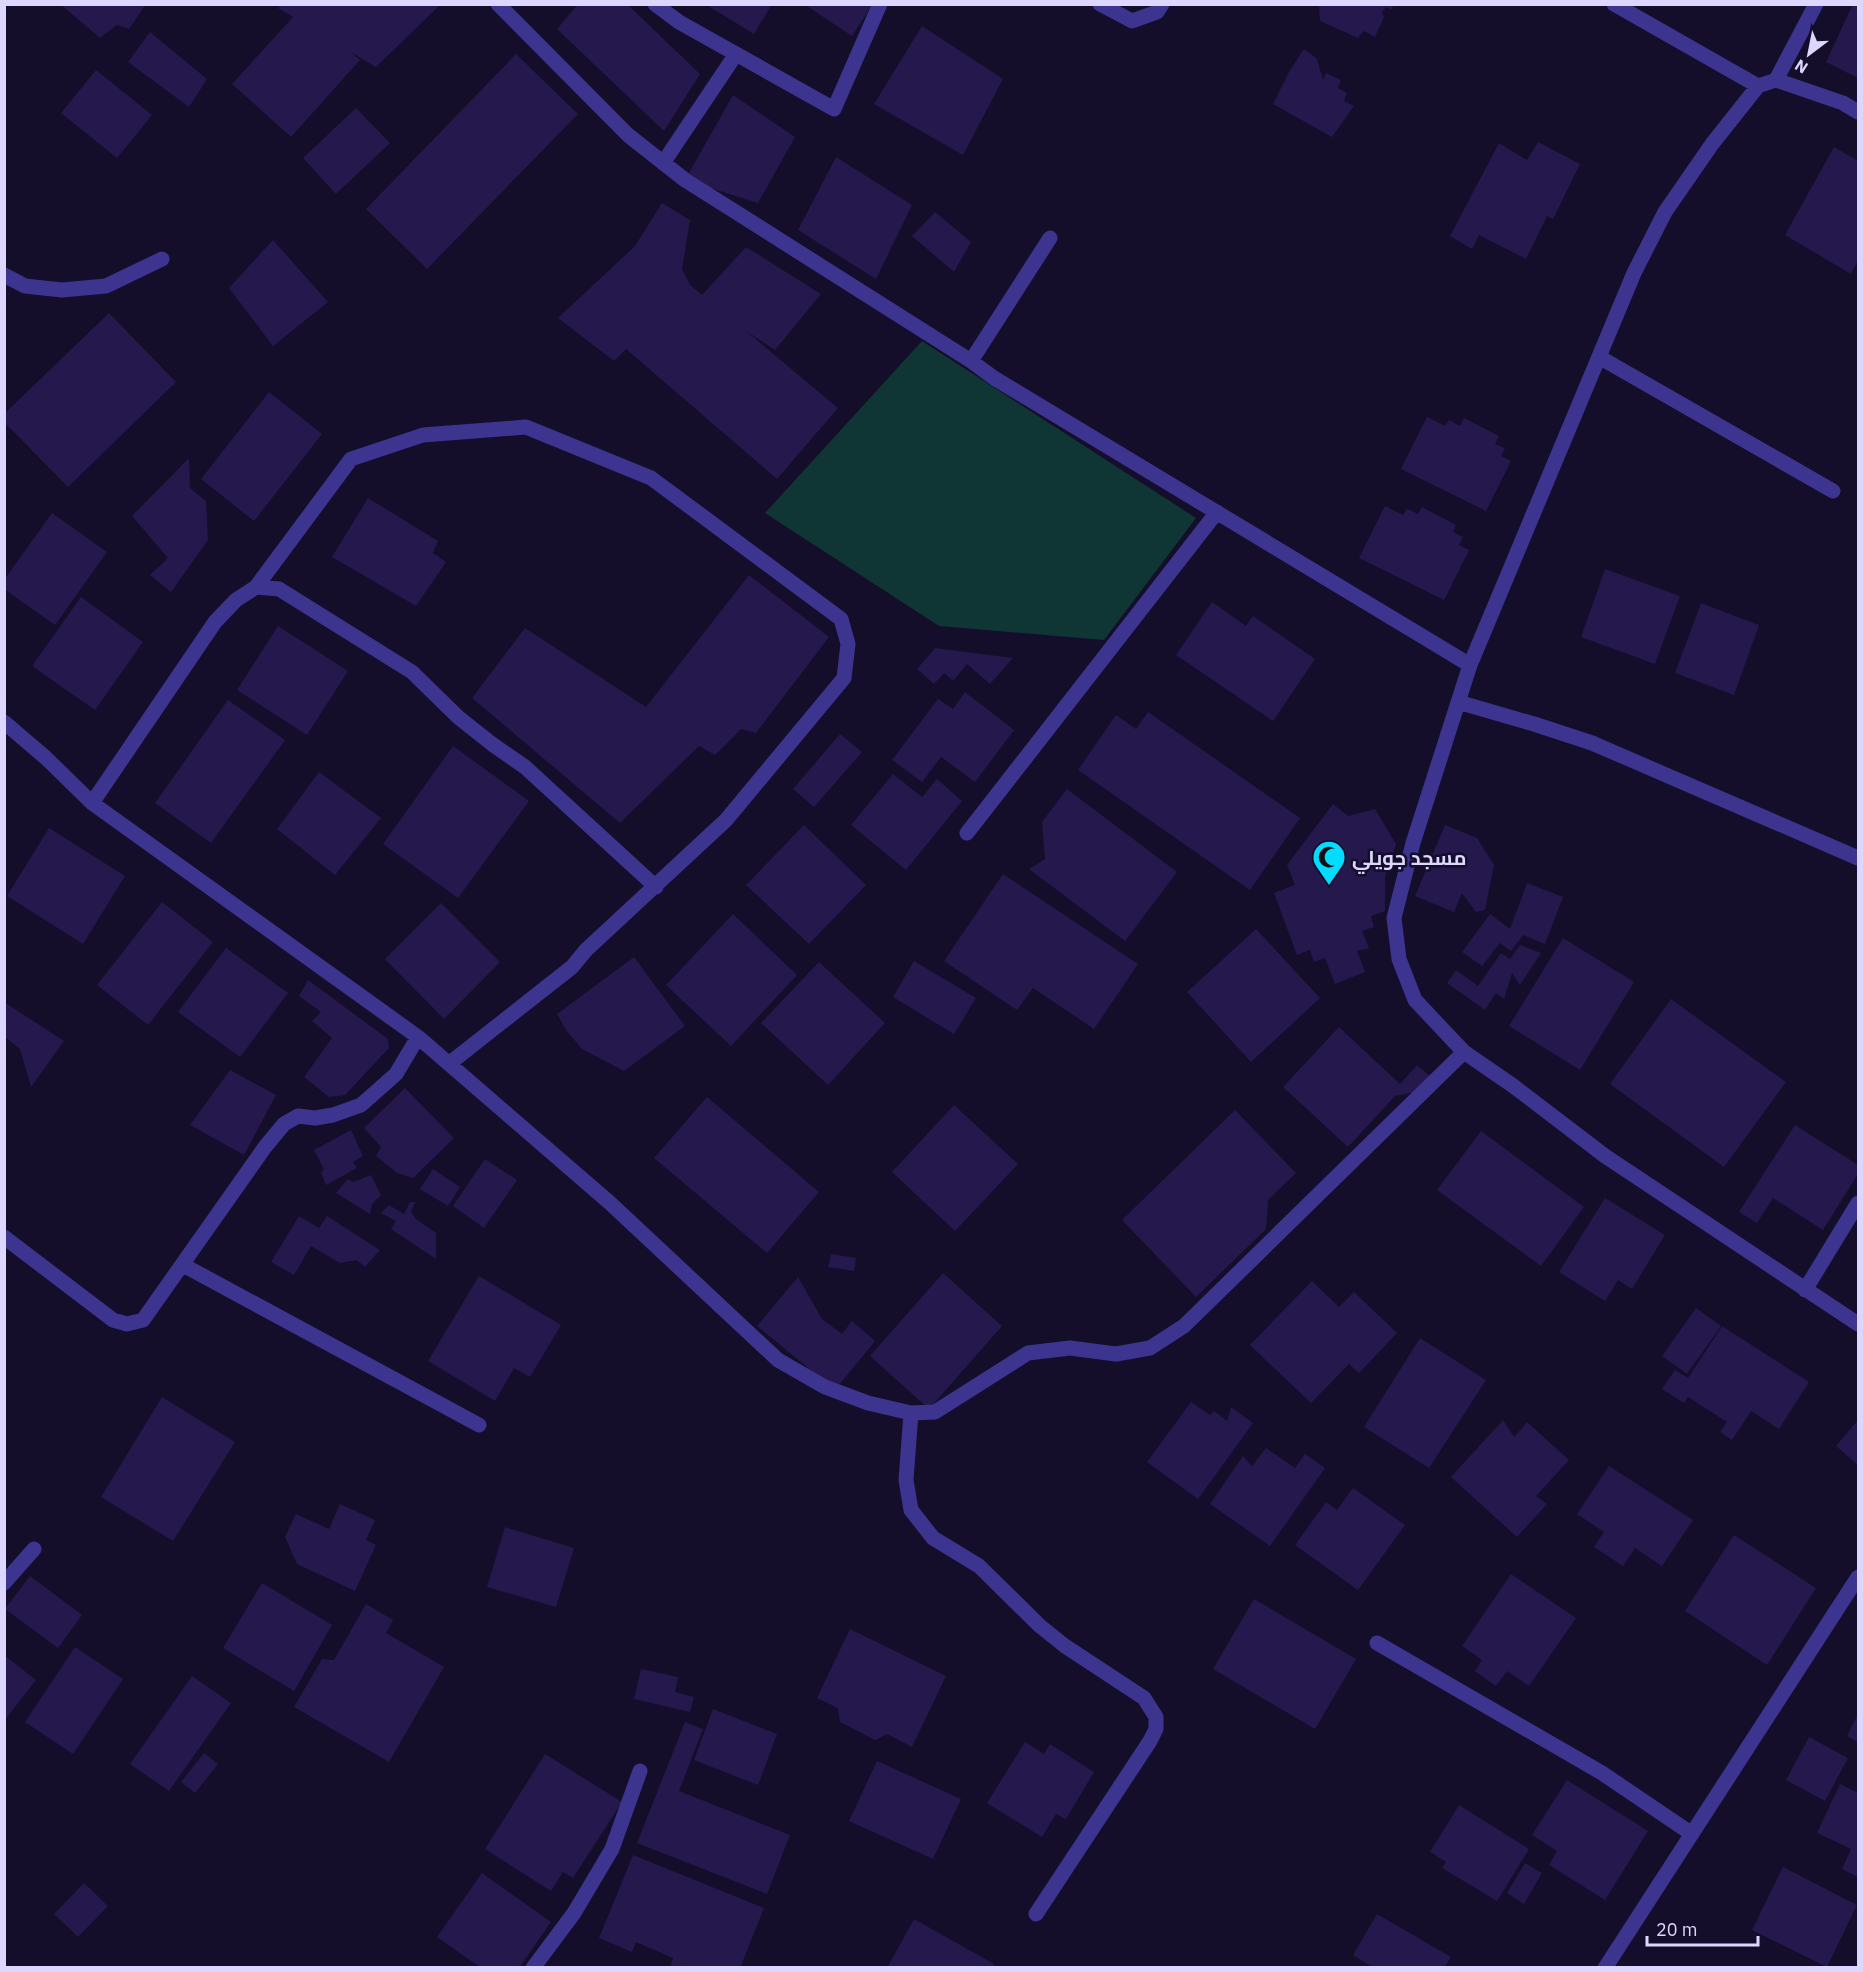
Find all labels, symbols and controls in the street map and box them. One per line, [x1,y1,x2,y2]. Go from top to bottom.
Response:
north arrow [1779,24,1839,84]
text: N [1791,55,1811,78]
mosque icon: مسجد جويلي [1311,839,1347,886]
place label: مسجد جويلي [1352,844,1466,874]
scale bar [1647,1909,1758,1947]
text: 20 m [1656,1918,1698,1941]

